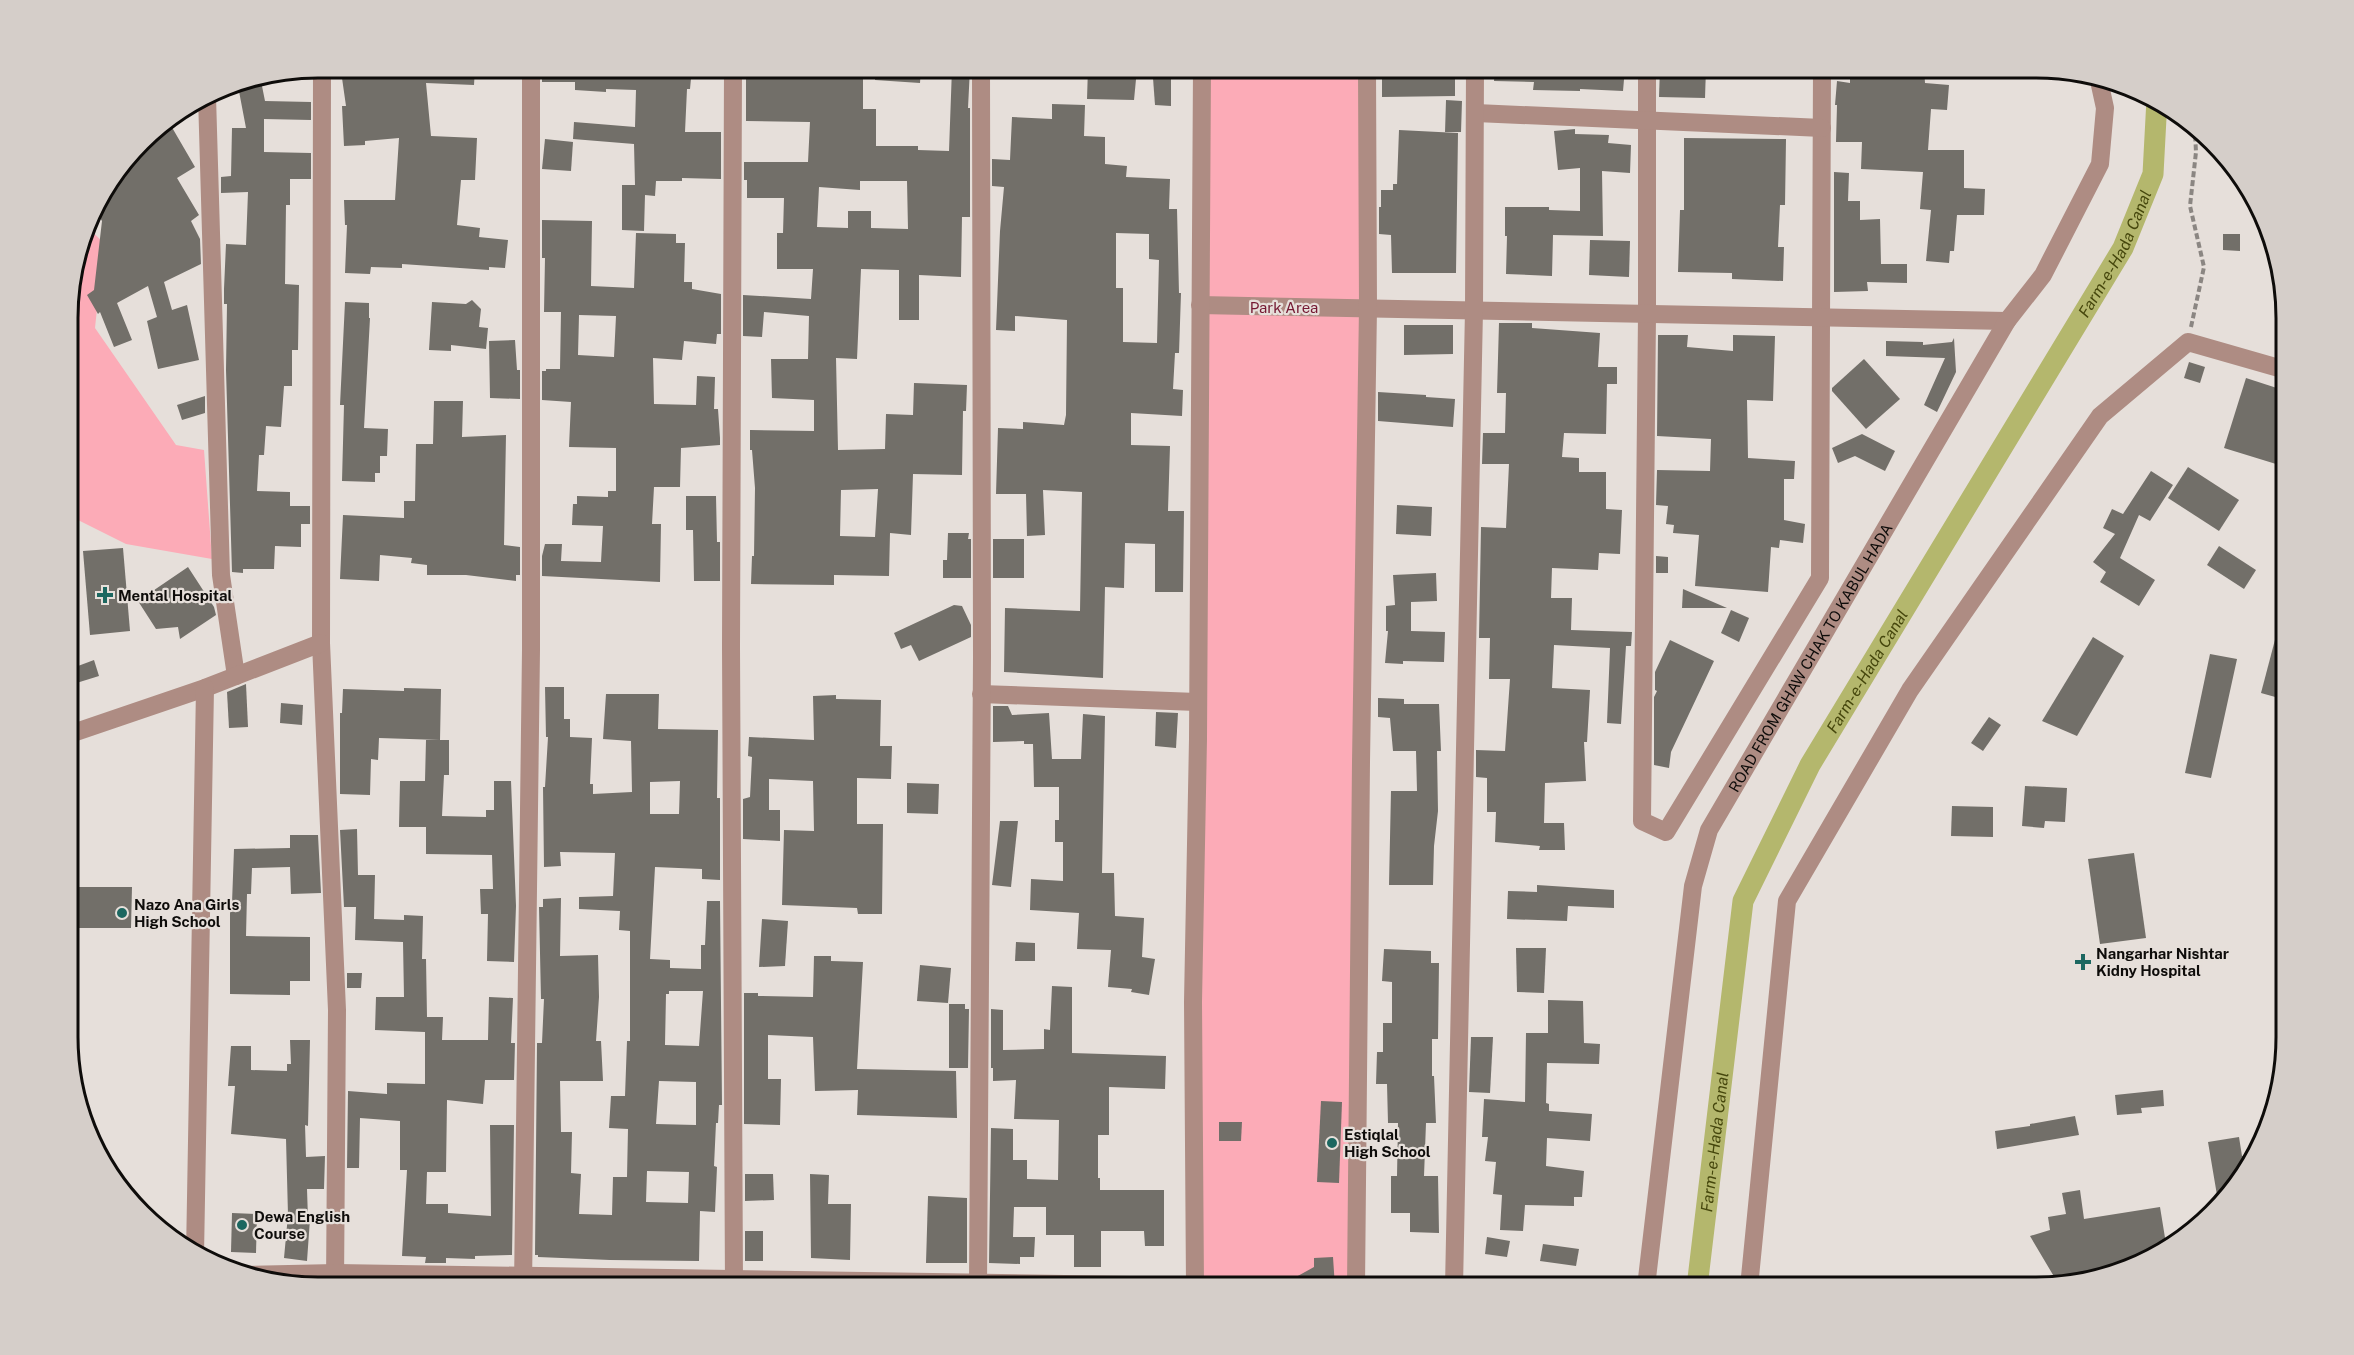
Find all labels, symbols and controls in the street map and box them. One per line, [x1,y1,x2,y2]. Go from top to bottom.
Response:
water label: Farm-e-Hada Canal [2074,187,2155,321]
park label: Park Area [1250,299,1318,316]
street label: ROAD FROM GHAW CHAK TO KABUL HADA [1725,520,1895,795]
marker: Mental Hospital [96,586,114,604]
place label: Mental Hospital [118,587,233,604]
water label: Farm-e-Hada Canal [1822,606,1911,736]
place label: Nazo Ana Girls High School [134,896,239,930]
marker: Nazo Ana Girls High School [115,906,129,920]
place label: Nangarhar Nishtar Kidny Hospital [2096,945,2229,979]
marker: Nangarhar Nishtar Kidny Hospital [2074,953,2092,971]
water label: Farm-e-Hada Canal [1697,1071,1732,1213]
place label: Estiqlal High School [1344,1126,1431,1160]
marker: Estiqlal High School [1325,1136,1339,1150]
place label: Dewa English Course [254,1208,350,1242]
marker: Dewa English Course [235,1218,249,1232]

